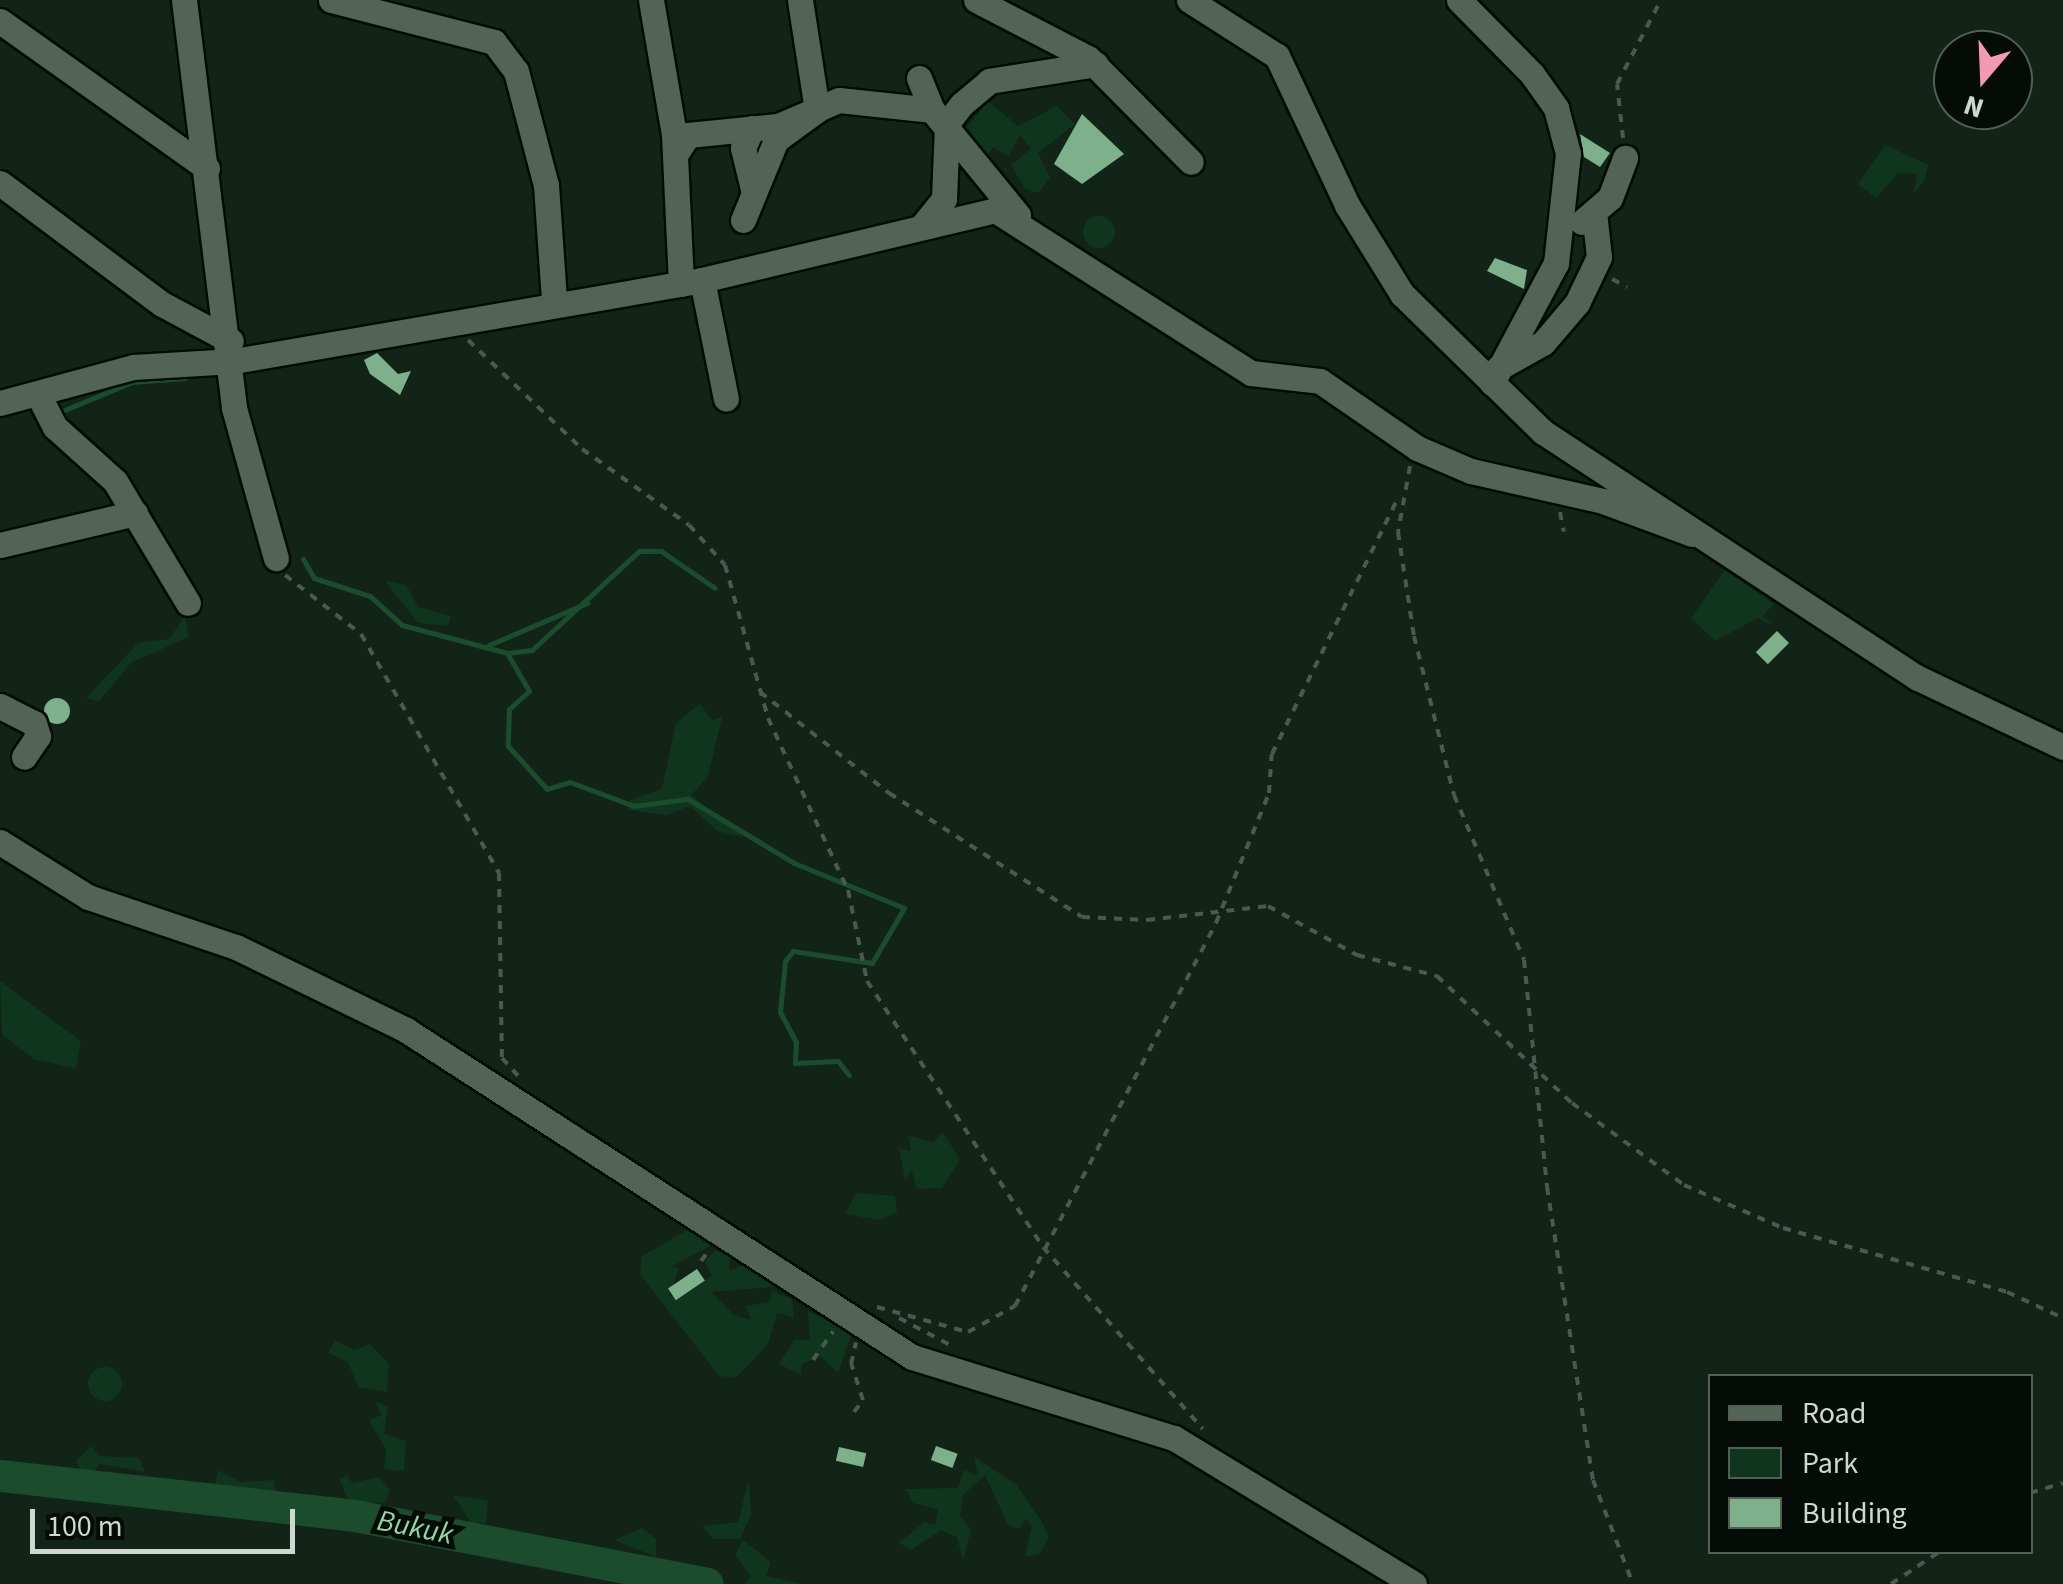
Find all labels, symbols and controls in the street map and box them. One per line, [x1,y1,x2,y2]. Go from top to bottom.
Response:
north arrow [1933,30,2033,130]
text: N [1959,85,1989,128]
legend [1708,1374,2033,1554]
text: Road [1802,1392,1866,1435]
text: Park [1802,1442,1858,1485]
scale bar [35,1489,300,1551]
text: Building [1802,1492,1907,1535]
water label: Bukuk [374,1503,456,1553]
text: 100 m [47,1505,123,1548]

